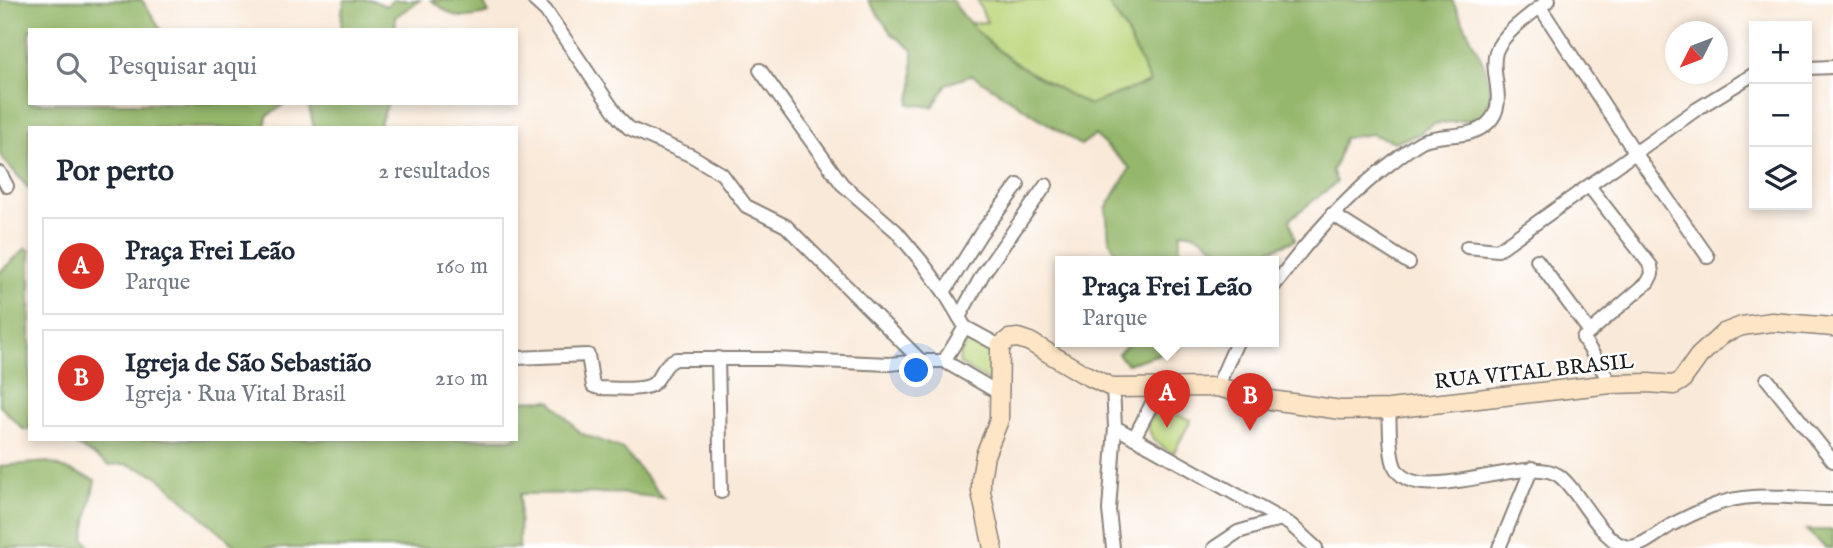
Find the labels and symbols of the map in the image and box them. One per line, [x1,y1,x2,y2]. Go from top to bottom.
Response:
north arrow [1665,21,1728,84]
street label: RUA VITAL BRASIL [1433,349,1635,396]
your location [899,353,933,387]
pin: A [1144,370,1190,428]
pin: B [1227,373,1273,431]

